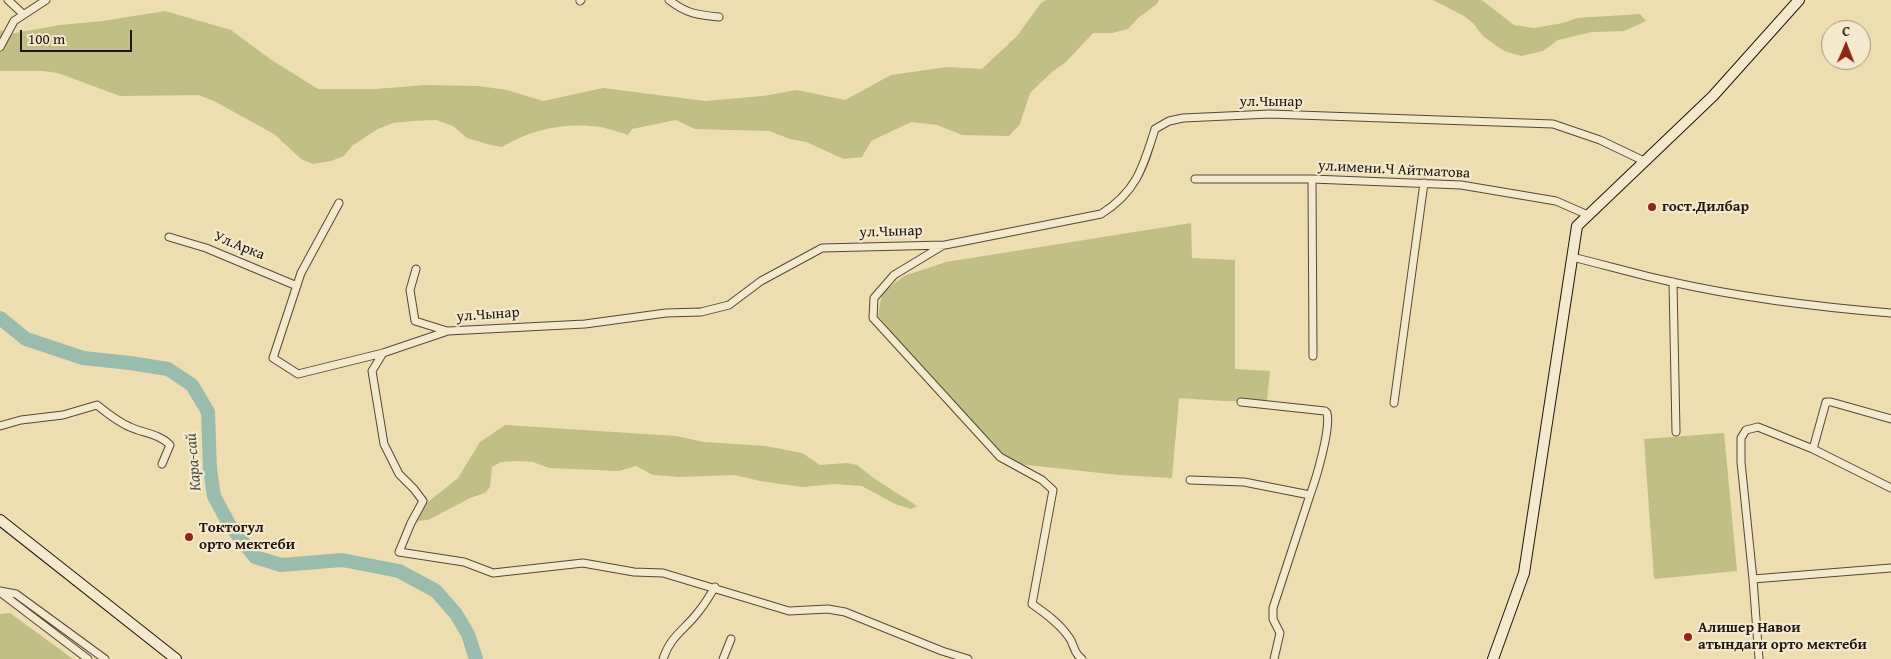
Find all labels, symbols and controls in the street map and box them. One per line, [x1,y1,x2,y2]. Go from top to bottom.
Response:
scale bar [22,20,135,52]
north arrow [1821,20,1871,70]
text: С [1842,21,1850,41]
text: 100 m [28,28,65,49]
street label: ул.Чынар [1239,93,1303,111]
street label: ул.имени.Ч Айтматова [1317,157,1471,183]
place label: гост.Дилбар [1662,198,1749,216]
marker: гост.Дилбар [1646,201,1658,213]
street label: ул.Чынар [859,222,923,242]
street label: Ул.Арка [211,228,267,264]
street label: ул.Чынар [456,304,520,326]
water label: Кара-сай [182,432,206,492]
place label: Токтогул орто мектеби [199,519,295,554]
marker: Токтогул орто мектеби [183,531,195,543]
place label: Алишер Навои атындаги орто мектеби [1698,619,1867,654]
marker: Алишер Навои атындаги орто мектеби [1682,631,1694,643]

